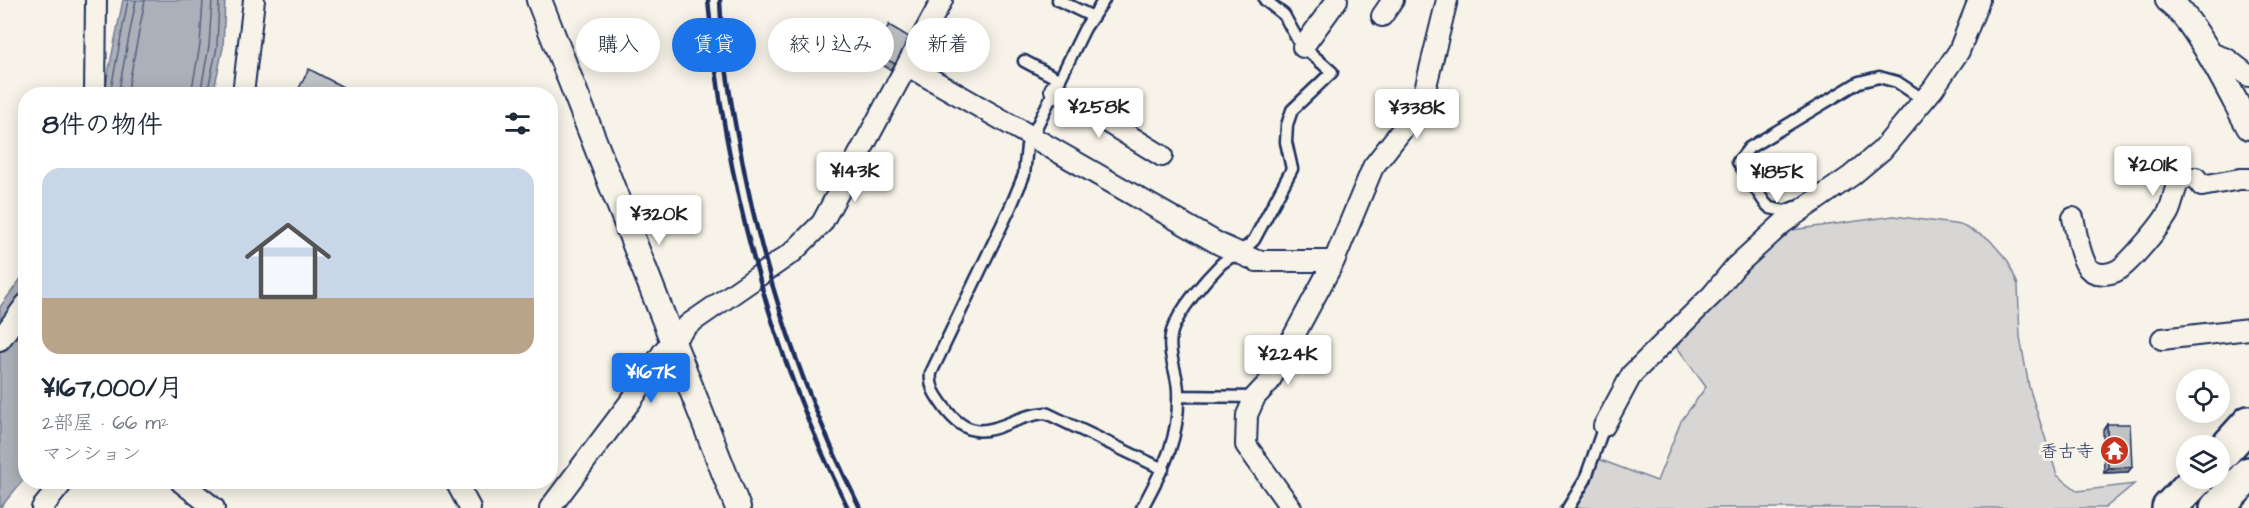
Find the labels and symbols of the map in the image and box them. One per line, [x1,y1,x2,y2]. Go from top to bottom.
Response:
pin: ¥258K [1057,88,1141,139]
pin: ¥338K [1375,89,1459,140]
pin: ¥201K [2111,146,2195,197]
pin: ¥143K [813,152,897,203]
pin: ¥185K [1735,153,1819,204]
pin: ¥320K [617,195,701,246]
pin: ¥224K [1246,335,1330,386]
pin: ¥167K [609,353,693,404]
temple icon: 香古寺 [2099,435,2131,467]
place label: 香古寺 [2040,439,2094,464]

